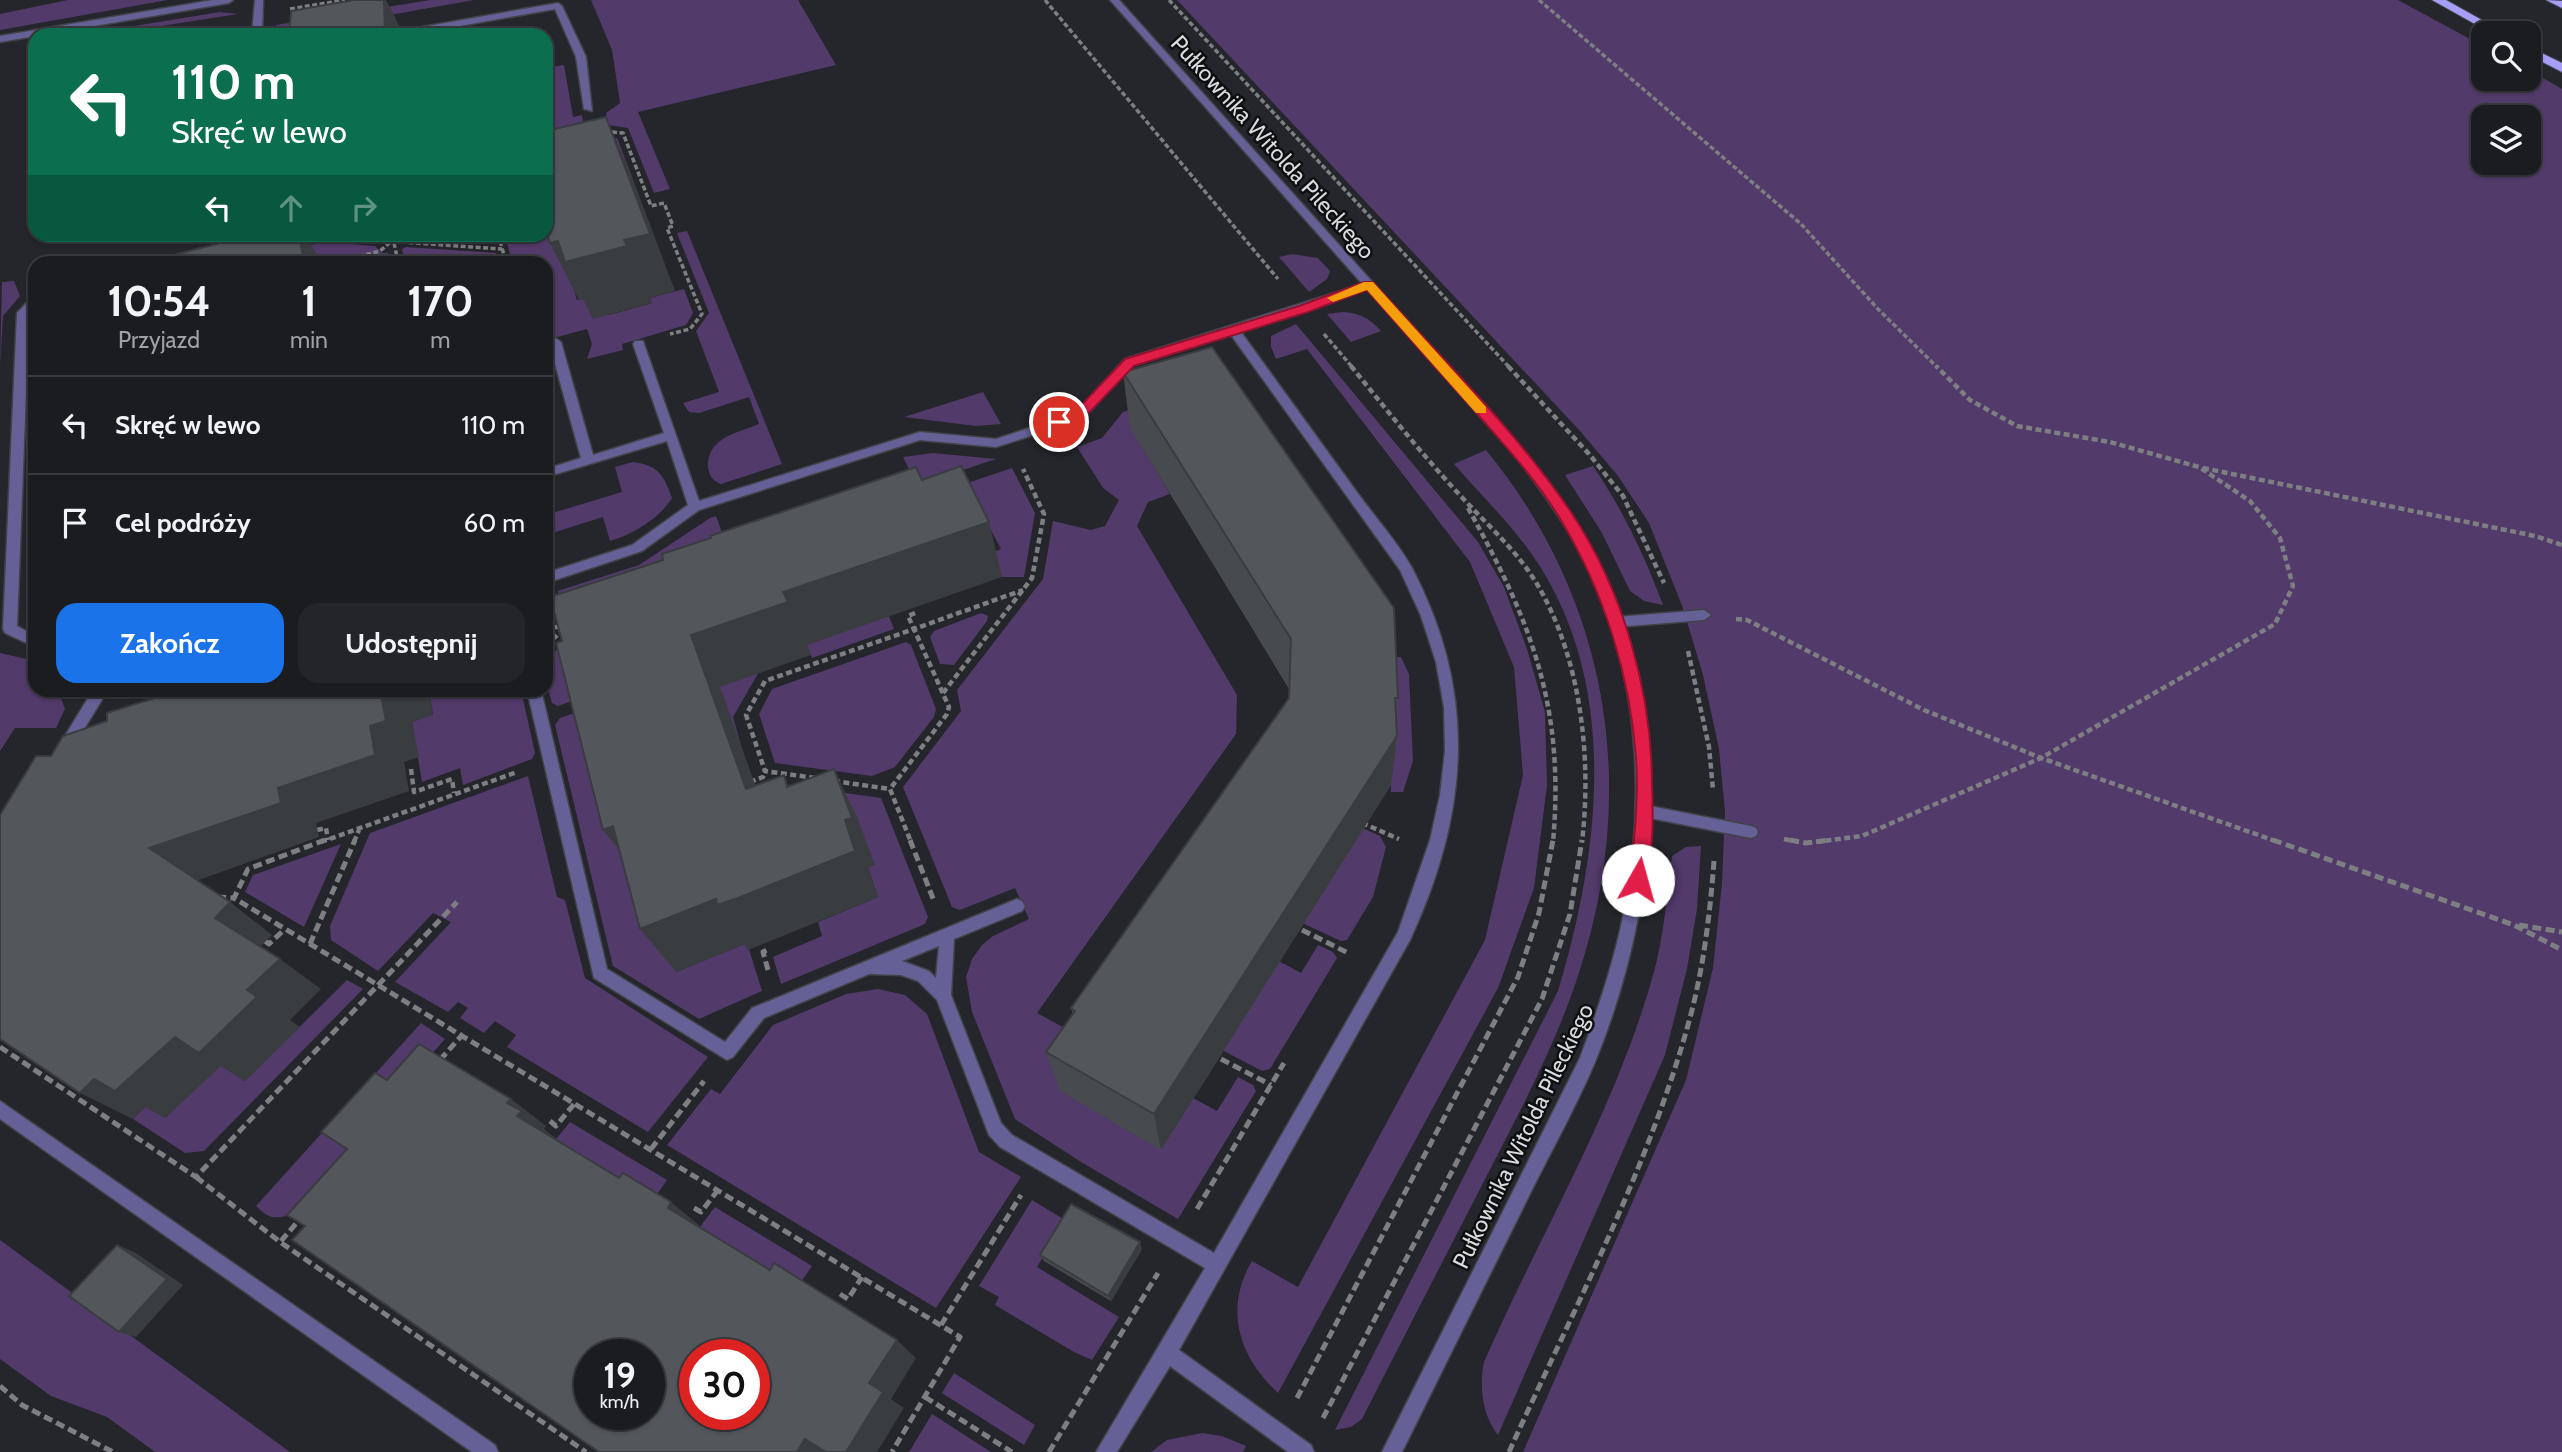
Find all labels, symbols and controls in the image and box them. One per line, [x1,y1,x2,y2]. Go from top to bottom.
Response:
map controls [2471,21,2541,175]
button: search [2471,21,2541,91]
street label: Pułkownika Witolda Pileckiego [1165,29,1381,265]
text: 110 m [171,52,295,111]
icon: left [56,56,147,147]
button: layers [2471,105,2541,175]
text: Skręć w lewo [171,112,347,151]
icon: left [199,189,237,227]
icon: ahead [272,189,310,227]
icon: right [345,189,383,227]
text: 10:54 [107,275,211,327]
text: 1 [301,275,317,327]
text: 170 [407,275,474,327]
text: Przyjazd [118,326,200,354]
text: min [290,326,328,354]
text: m [430,326,451,354]
pin [1029,392,1089,452]
icon: arrive [1040,403,1078,441]
icon: left [56,406,94,444]
text: Skręć w lewo [115,409,261,441]
text: 110 m [461,409,525,441]
icon: arrive [56,504,94,542]
text: Cel podróży [115,507,251,539]
text: 60 m [463,507,525,539]
button: Zakończ [56,603,284,683]
button: Udostępnij [298,603,525,683]
position arrow [1601,843,1675,917]
street label: Pułkownika Witolda Pileckiego [1447,999,1599,1273]
speed limit sign: 30 [679,1339,770,1430]
text: 19 [603,1354,636,1397]
text: km/h [600,1391,639,1413]

